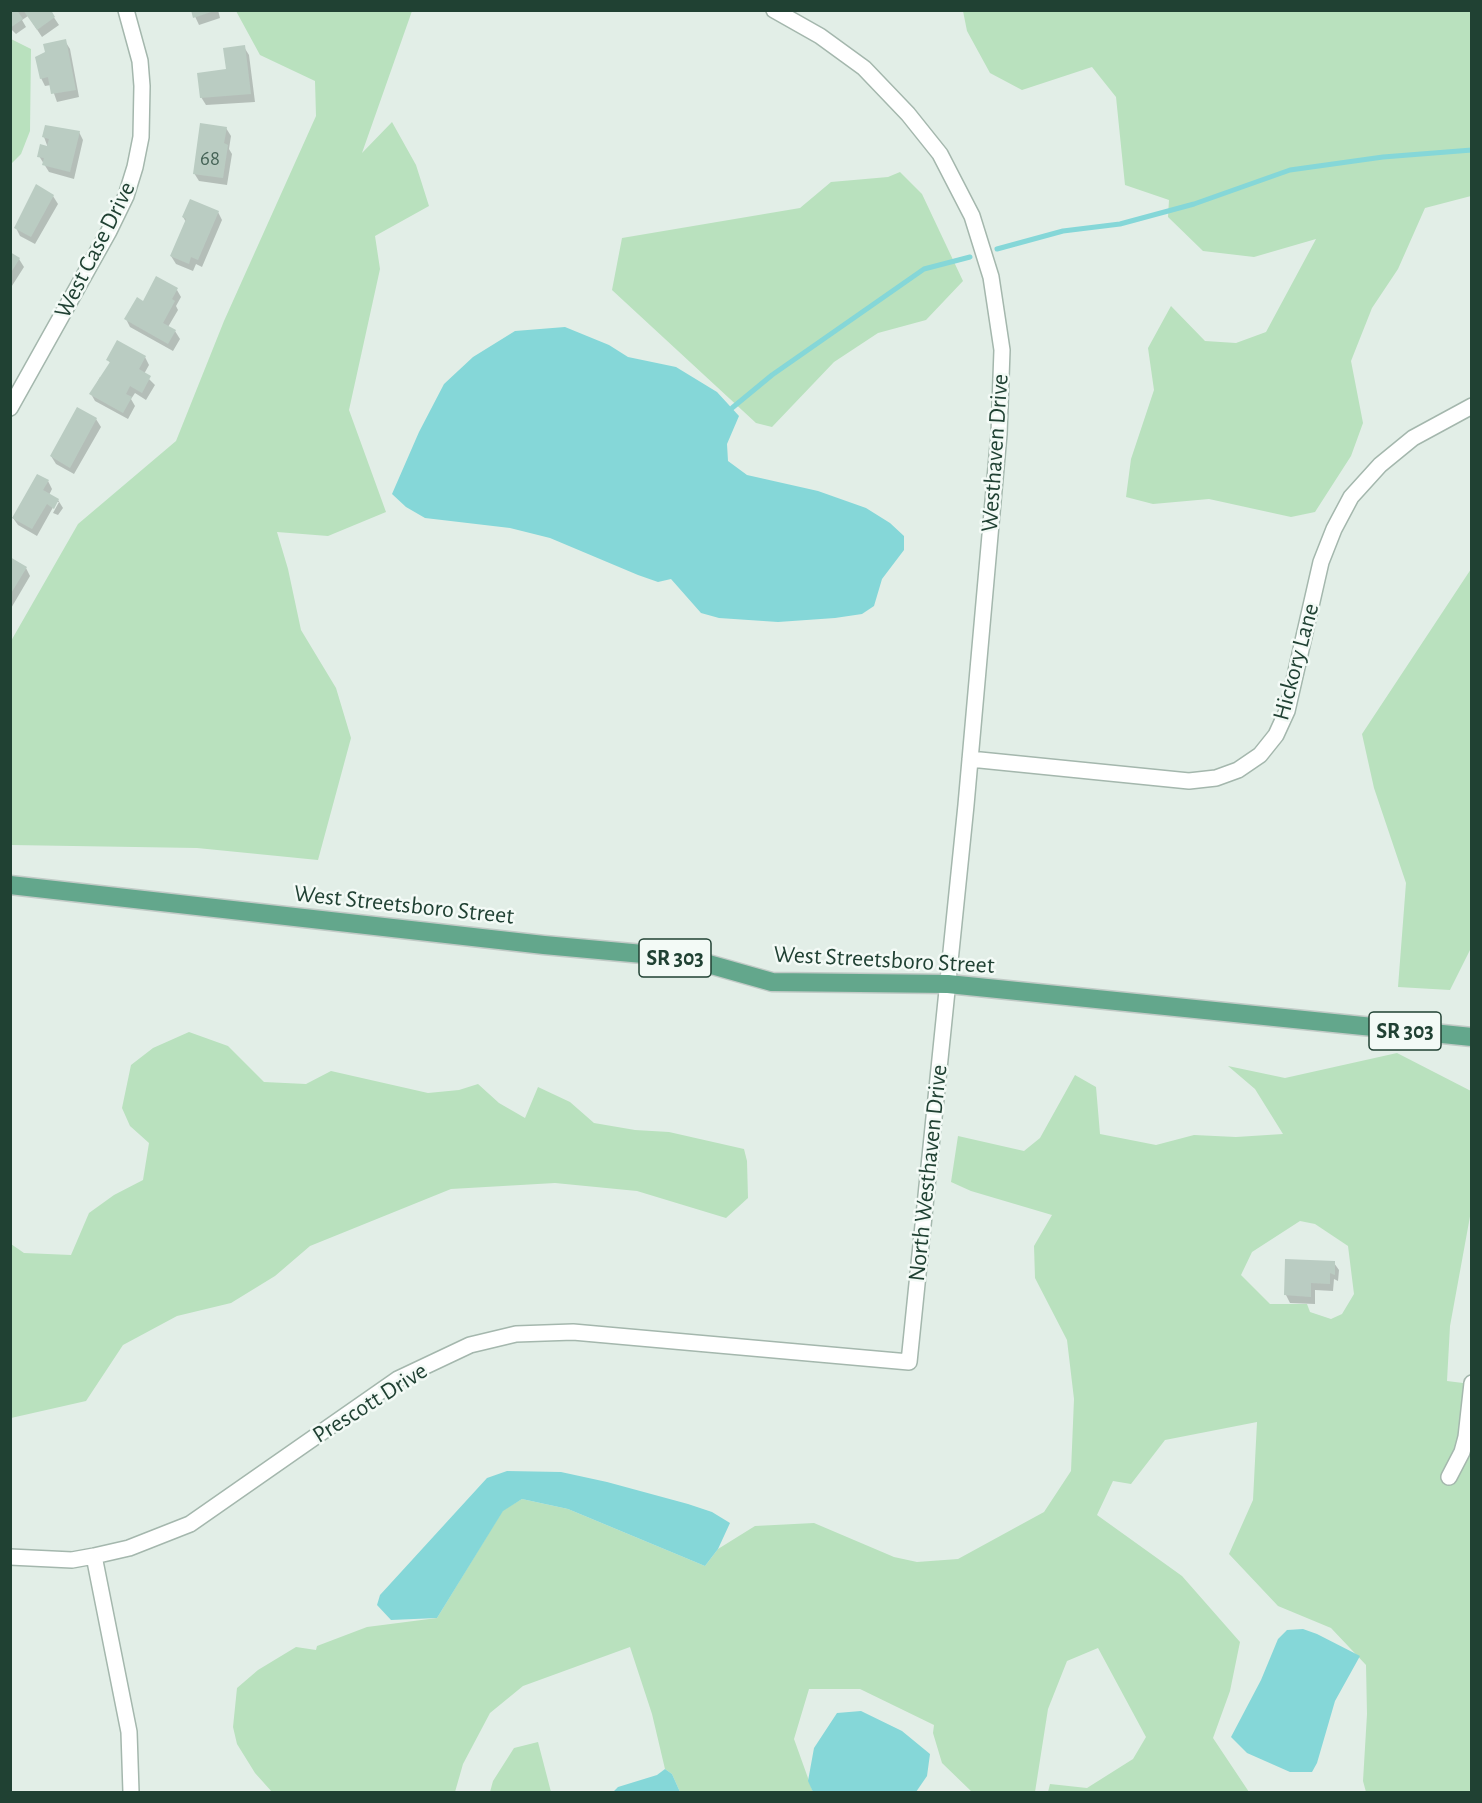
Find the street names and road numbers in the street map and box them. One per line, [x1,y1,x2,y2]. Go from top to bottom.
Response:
street label: West Case Drive [48,177,142,323]
street label: Westhaven Drive [975,373,1015,533]
street label: Hickory Lane [1267,600,1325,724]
street label: West Streetsboro Street [293,879,515,931]
road number: SR 303 [639,939,711,977]
street label: West Streetsboro Street [773,940,995,980]
road number: SR 303 [1369,1012,1441,1050]
street label: North Westhaven Drive [902,1063,954,1283]
street label: Prescott Drive [307,1356,433,1450]

